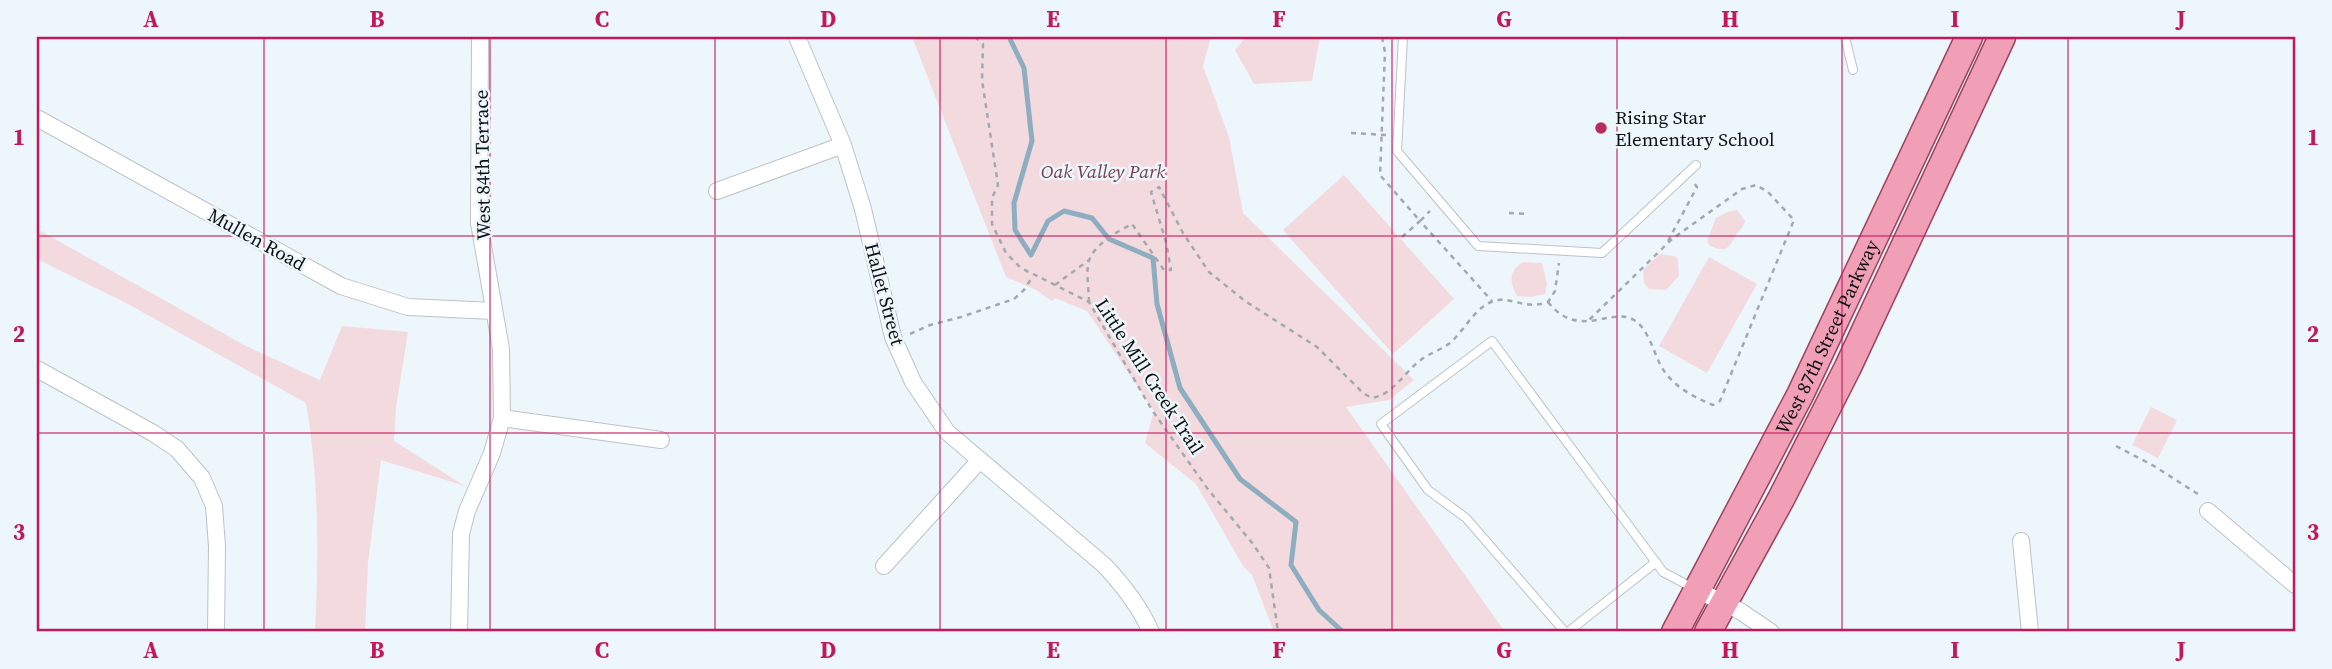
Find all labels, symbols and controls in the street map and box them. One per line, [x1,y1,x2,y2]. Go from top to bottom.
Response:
text: A [143,3,159,35]
text: B [370,3,385,35]
text: C [595,3,609,35]
text: D [820,3,836,35]
text: E [1046,3,1060,35]
text: F [1272,3,1286,35]
text: G [1496,3,1512,35]
text: H [1721,3,1739,35]
text: I [1951,3,1960,35]
text: J [2174,3,2186,35]
street label: West 84th Terrace [468,90,496,240]
place label: Rising Star Elementary School [1615,104,1775,152]
marker: Rising Star Elementary School [1593,120,1609,136]
text: 1 [13,121,25,153]
text: 1 [2307,121,2319,153]
park label: Oak Valley Park [1041,158,1165,184]
street label: Mullen Road [204,201,311,277]
street label: West 87th Street Parkway [1769,235,1885,438]
street label: Hallet Street [859,240,911,349]
street label: Little Mill Creek Trail [1090,293,1210,459]
text: 2 [13,318,25,350]
text: 2 [2307,318,2319,350]
text: 3 [13,516,25,548]
text: 3 [2307,516,2319,548]
text: A [143,634,159,666]
text: B [370,634,385,666]
text: C [595,634,609,666]
text: D [820,634,836,666]
text: E [1046,634,1060,666]
text: F [1272,634,1286,666]
text: G [1496,634,1512,666]
text: H [1721,634,1739,666]
text: I [1951,634,1960,666]
text: J [2174,634,2186,666]

